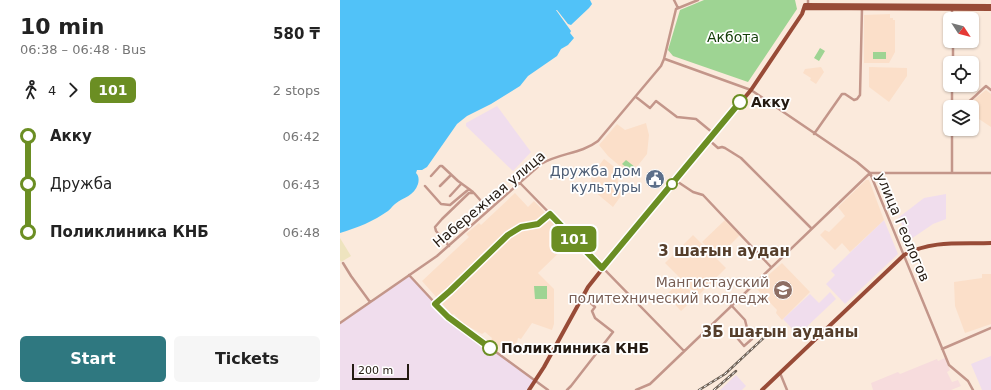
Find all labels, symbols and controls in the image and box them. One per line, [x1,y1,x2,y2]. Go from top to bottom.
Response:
north arrow [943,12,979,48]
map controls [943,12,979,136]
text: 10 min [20,14,104,39]
text: 580 ₸ [273,25,320,43]
park label: Акбота [707,29,759,45]
text: 06:38 – 06:48 · Bus [20,42,146,57]
button: locate [943,56,979,92]
icon: walk [20,79,42,101]
icon: forward [62,79,84,101]
text: 101 [98,82,128,98]
text: 4 [48,83,56,98]
text: 2 stops [273,83,320,98]
marker: Акку [732,94,748,110]
place label: Акку [751,94,790,110]
button: layers [943,100,979,136]
text: Акку [50,127,92,145]
text: 06:42 [283,129,320,144]
street label: Набережная улица [430,147,548,251]
place label: Дружба дом культуры [550,163,641,195]
public building icon: Дружба дом культуры [644,168,666,190]
street label: улица Геологов [873,170,933,284]
text: Дружба [50,175,112,193]
text: 06:43 [283,177,320,192]
unlabelled marker [666,178,678,190]
text: Поликлиника КНБ [50,223,209,241]
text: 06:48 [283,225,320,240]
line badge: 101 [551,226,597,252]
text: 101 [559,231,589,247]
district label: 3 шағын аудан [658,242,790,260]
place label: Мангистауский политехнический колледж [568,274,769,306]
school or university icon: Мангистауский политехнический колледж [772,279,794,301]
district label: 3Б шағын ауданы [702,323,858,341]
button: Start [20,336,166,382]
button: Tickets [174,336,320,382]
marker: Поликлиника КНБ [482,340,498,356]
place label: Поликлиника КНБ [501,340,649,356]
scale bar [352,362,409,381]
text: 200 m [358,364,393,377]

